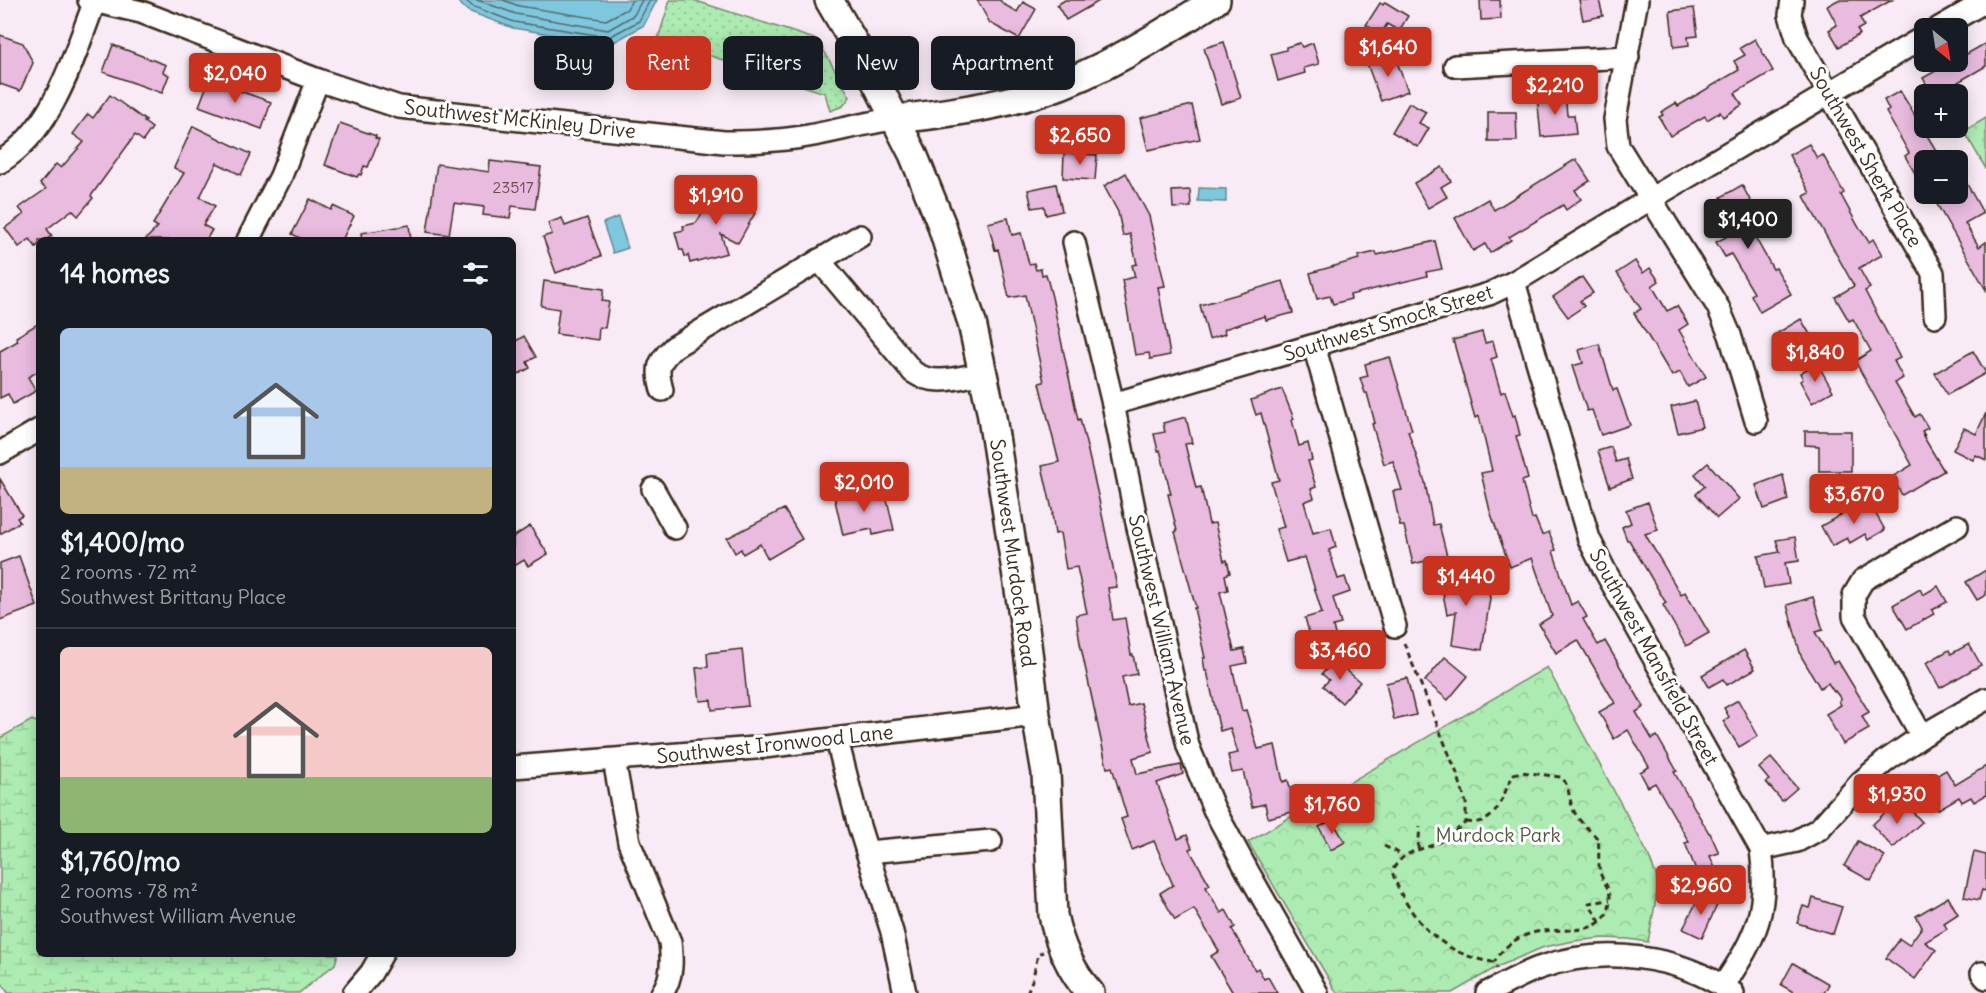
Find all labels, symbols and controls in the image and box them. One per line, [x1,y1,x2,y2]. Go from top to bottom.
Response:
north arrow [1914,18,1968,72]
map controls [1914,18,1968,204]
pin: $1,640 [1339,27,1437,78]
text: $1,640 [1358,34,1418,59]
chip: Buy [534,36,614,90]
chip: Rent [626,36,711,90]
chip: Filters [723,36,823,90]
chip: New [835,36,919,90]
chip: Apartment [931,36,1075,90]
pin: $2,040 [186,53,284,104]
text: $2,040 [203,60,267,85]
street label: Southwest Sherk Place [1805,62,1928,251]
pin: $2,210 [1506,65,1604,116]
text: $2,210 [1526,72,1584,97]
button: + [1914,84,1968,138]
street label: Southwest McKinley Drive [403,94,637,143]
pin: $2,650 [1031,115,1129,166]
text: $2,650 [1049,122,1111,147]
button: − [1914,150,1968,204]
pin: $1,910 [667,175,765,226]
house number: 23517 [492,177,534,197]
text: $1,910 [688,182,744,207]
pin: $1,400 [1699,199,1797,250]
text: $1,400 [1718,206,1778,231]
text: 14 homes [60,257,170,290]
icon: filters [459,257,492,290]
street label: Southwest Smock Street [1280,279,1496,366]
pin: $1,840 [1766,332,1864,383]
text: $1,840 [1785,339,1845,364]
icon: home [222,367,330,475]
street label: Southwest Murdock Road [985,437,1042,669]
pin: $2,010 [815,462,913,513]
text: $2,010 [834,469,894,494]
pin: $3,670 [1805,474,1903,525]
text: $3,670 [1823,481,1885,506]
street label: Southwest William Avenue [1124,512,1201,748]
text: $1,400/mo [60,526,185,559]
street label: Southwest Mansfield Street [1584,544,1725,770]
pin: $1,440 [1417,556,1515,607]
text: 2 rooms · 72 m² [60,559,197,584]
text: $1,440 [1437,563,1495,588]
text: Southwest Brittany Place [60,584,286,609]
pin: $3,460 [1291,630,1389,681]
text: $3,460 [1309,637,1371,662]
icon: home [222,686,330,794]
street label: Southwest Ironwood Lane [655,719,894,768]
pin: $1,930 [1848,774,1946,825]
text: $1,930 [1868,781,1926,806]
pin: $1,760 [1283,784,1381,835]
text: $1,760 [1303,791,1361,816]
park label: Murdock Park [1435,822,1561,847]
text: $1,760/mo [60,845,180,878]
pin: $2,960 [1652,865,1750,916]
text: $2,960 [1670,872,1732,897]
text: 2 rooms · 78 m² [60,878,198,903]
text: Southwest William Avenue [60,903,296,928]

